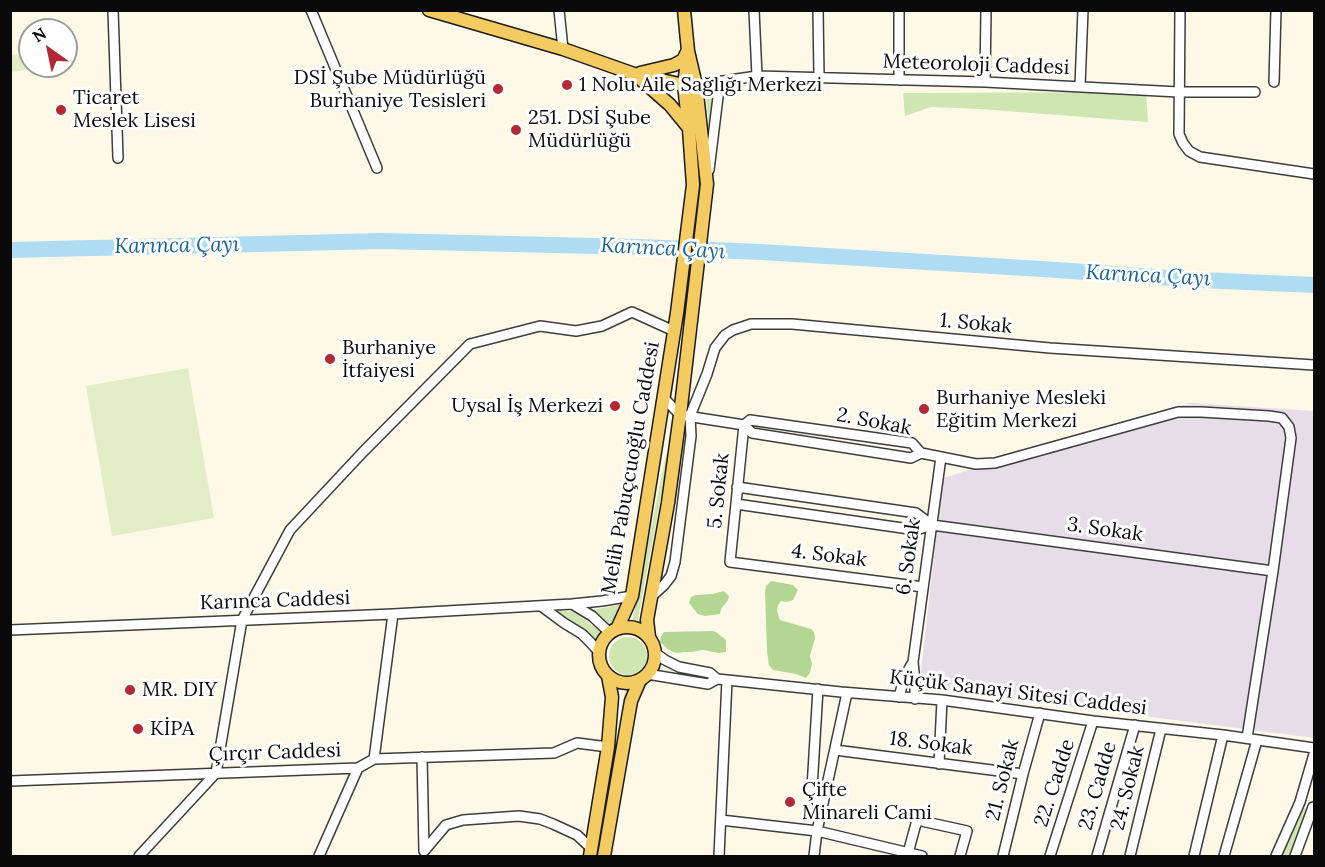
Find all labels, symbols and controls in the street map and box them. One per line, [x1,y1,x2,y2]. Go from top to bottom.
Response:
north arrow [18,18,78,78]
text: N [29,23,50,46]
street label: Meteoroloji Caddesi [882,50,1070,80]
place label: DSİ Şube Müdürlüğü Burhaniye Tesisleri [294,66,486,113]
place label: 1 Nolu Aile Sağlığı Merkezi [579,73,822,97]
marker: 1 Nolu Aile Sağlığı Merkezi [560,78,574,92]
marker: DSİ Şube Müdürlüğü Burhaniye Tesisleri [491,82,505,96]
place label: Ticaret Meslek Lisesi [73,86,196,133]
marker: Ticaret Meslek Lisesi [54,103,68,117]
place label: 251. DSİ Şube Müdürlüğü [528,106,651,153]
marker: 251. DSİ Şube Müdürlüğü [509,123,523,137]
water label: Karınca Çayı [114,232,240,260]
water label: Karınca Çayı [600,233,726,265]
water label: Karınca Çayı [1085,260,1211,292]
street label: 1. Sokak [939,309,1013,339]
place label: Burhaniye İtfaiyesi [342,336,436,383]
street label: Melih Pabuçcuoğlu Caddesi [597,340,665,596]
marker: Burhaniye İtfaiyesi [323,352,337,366]
place label: Burhaniye Mesleki Eğitim Merkezi [936,386,1106,433]
place label: Uysal İş Merkezi [451,394,603,418]
marker: Uysal İş Merkezi [608,399,622,413]
marker: Burhaniye Mesleki Eğitim Merkezi [917,402,931,416]
street label: 2. Sokak [835,403,913,441]
street label: 5. Sokak [703,452,735,530]
street label: 3. Sokak [1066,513,1144,547]
street label: 6. Sokak [892,517,926,597]
street label: 4. Sokak [790,539,868,573]
street label: Karınca Caddesi [199,586,351,616]
street label: Küçük Sanayi Sitesi Caddesi [888,665,1148,721]
place label: MR. DIY [142,678,217,702]
marker: MR. DIY [123,683,137,697]
place label: KİPA [150,717,194,741]
marker: KİPA [131,722,145,736]
street label: 18. Sokak [888,727,974,761]
street label: 22. Cadde [1030,736,1080,830]
street label: 21. Sokak [981,737,1025,823]
street label: Çırçır Caddesi [209,739,341,767]
street label: 23. Cadde [1074,739,1122,833]
street label: 24. Sokak [1106,743,1150,833]
place label: Çifte Minareli Cami [802,778,932,825]
marker: Çifte Minareli Cami [783,795,797,809]

